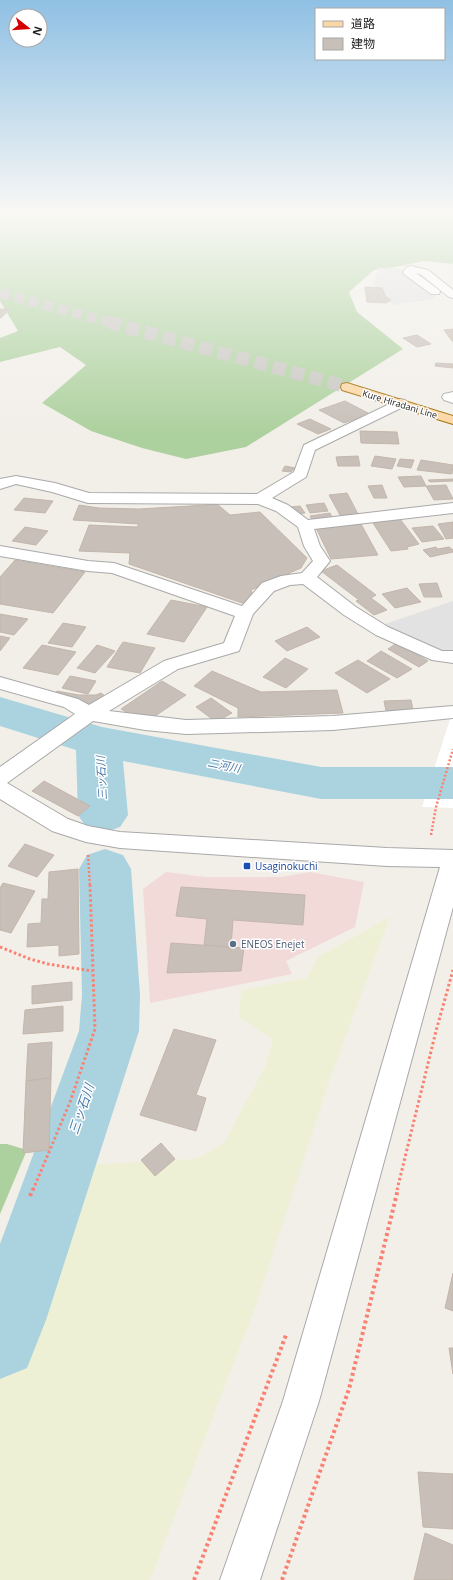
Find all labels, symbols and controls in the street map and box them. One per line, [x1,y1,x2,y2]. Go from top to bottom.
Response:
north arrow [8,8,48,48]
legend [315,8,445,60]
text: 道路 [351,15,375,32]
text: N [30,25,47,38]
text: 建物 [351,35,375,52]
street label: Kure Hiradani Line [361,386,439,422]
water label: 二河川 [206,754,243,776]
water label: 三ッ石川 [92,755,110,800]
place label: Usaginokuchi [255,859,318,873]
marker: Usaginokuchi [242,861,252,871]
place label: ENEOS Enejet [241,937,305,951]
marker: ENEOS Enejet [228,939,238,949]
water label: 三ッ石川 [64,1080,99,1137]

